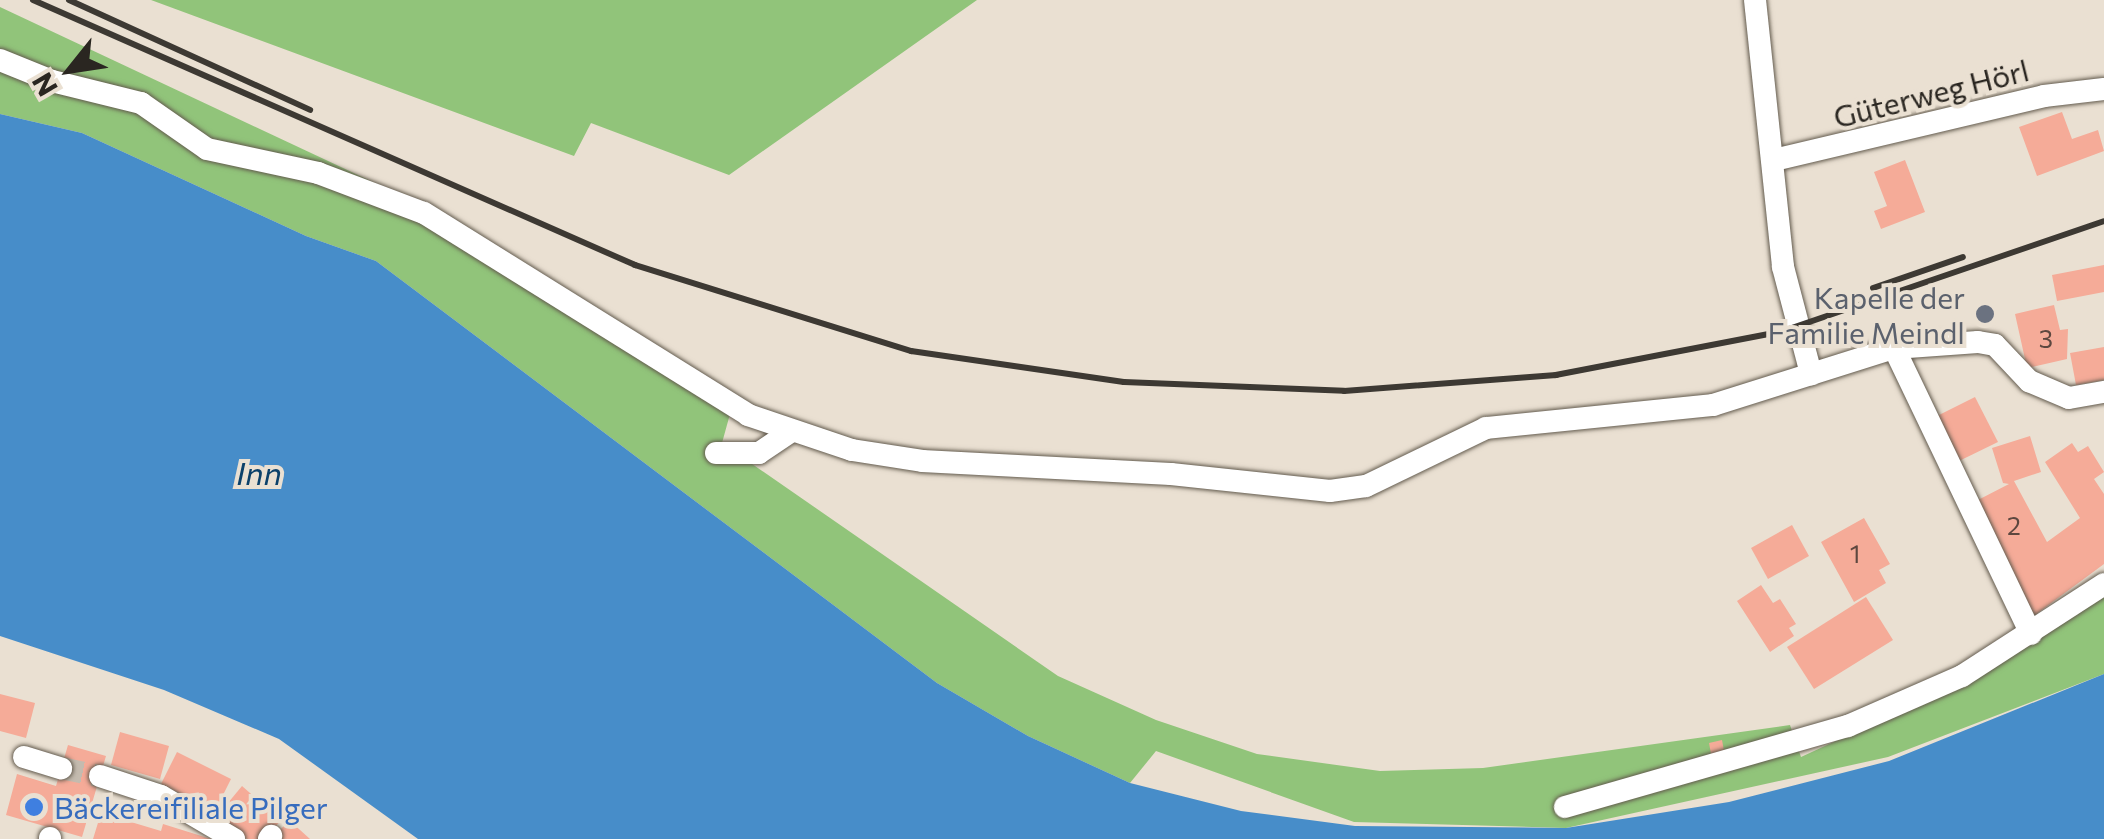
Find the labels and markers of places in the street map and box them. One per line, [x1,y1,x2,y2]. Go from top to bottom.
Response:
place label: Kapelle der Familie Meindl [1768,279,1965,350]
marker: Kapelle der Familie Meindl [1974,303,1996,325]
place label: Bäckereifiliale Pilger [54,789,328,825]
marker: Bäckereifiliale Pilger [23,796,45,818]

